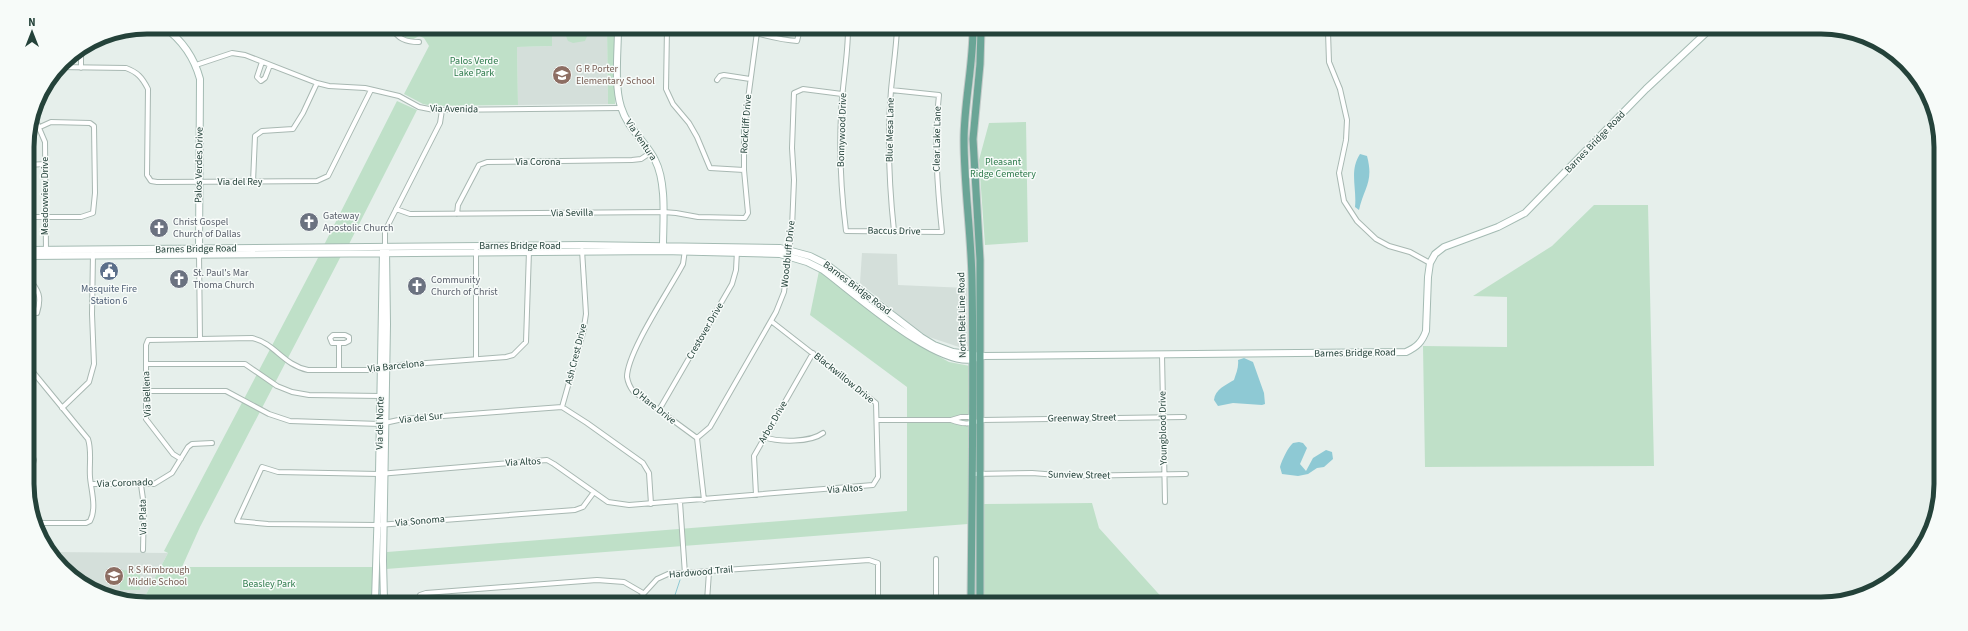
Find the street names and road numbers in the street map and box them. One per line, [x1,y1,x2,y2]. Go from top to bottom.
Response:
street label: Bonnywood Drive [834,93,850,167]
street label: Rockcliff Drive [737,94,755,154]
street label: Blue Mesa Lane [882,98,898,162]
street label: Via Avenida [430,102,478,116]
street label: Clear Lake Lane [929,106,945,172]
street label: Barnes Bridge Road [1562,108,1628,176]
street label: Via Ventura [622,117,660,163]
street label: Palos Verdes Drive [191,127,207,203]
street label: Via Corona [515,155,561,169]
street label: Meadowview Drive [38,157,52,235]
street label: Via del Rey [218,175,263,189]
street label: Via Sevilla [551,206,593,220]
street label: Woodbluff Drive [778,220,798,288]
street label: Baccus Drive [867,224,921,238]
street label: Barnes Bridge Road [479,239,561,253]
street label: Barnes Bridge Road [155,241,237,257]
street label: Barnes Bridge Road [820,258,894,318]
street label: North Belt Line Road [954,272,970,358]
street label: Crestover Drive [683,300,727,362]
street label: Ash Crest Drive [562,322,590,386]
street label: Barnes Bridge Road [1314,345,1396,361]
street label: Blackwillow Drive [811,349,877,407]
street label: Via Barcelona [367,356,425,376]
street label: Via Bellena [139,371,155,417]
street label: O'Hare Drive [629,384,679,428]
street label: Youngblood Drive [1155,391,1171,466]
street label: Via del Norte [373,396,387,450]
street label: Arbor Drive [755,398,791,446]
street label: Via del Sur [398,409,444,427]
street label: Greenway Street [1047,410,1117,426]
street label: Via Altos [505,454,541,470]
street label: Sunview Street [1048,467,1111,483]
street label: Via Coronado [97,475,153,491]
street label: Via Altos [827,481,863,497]
street label: Via Plata [136,499,150,535]
street label: Via Sonoma [395,512,445,530]
street label: Hardwood Trail [668,562,734,582]

